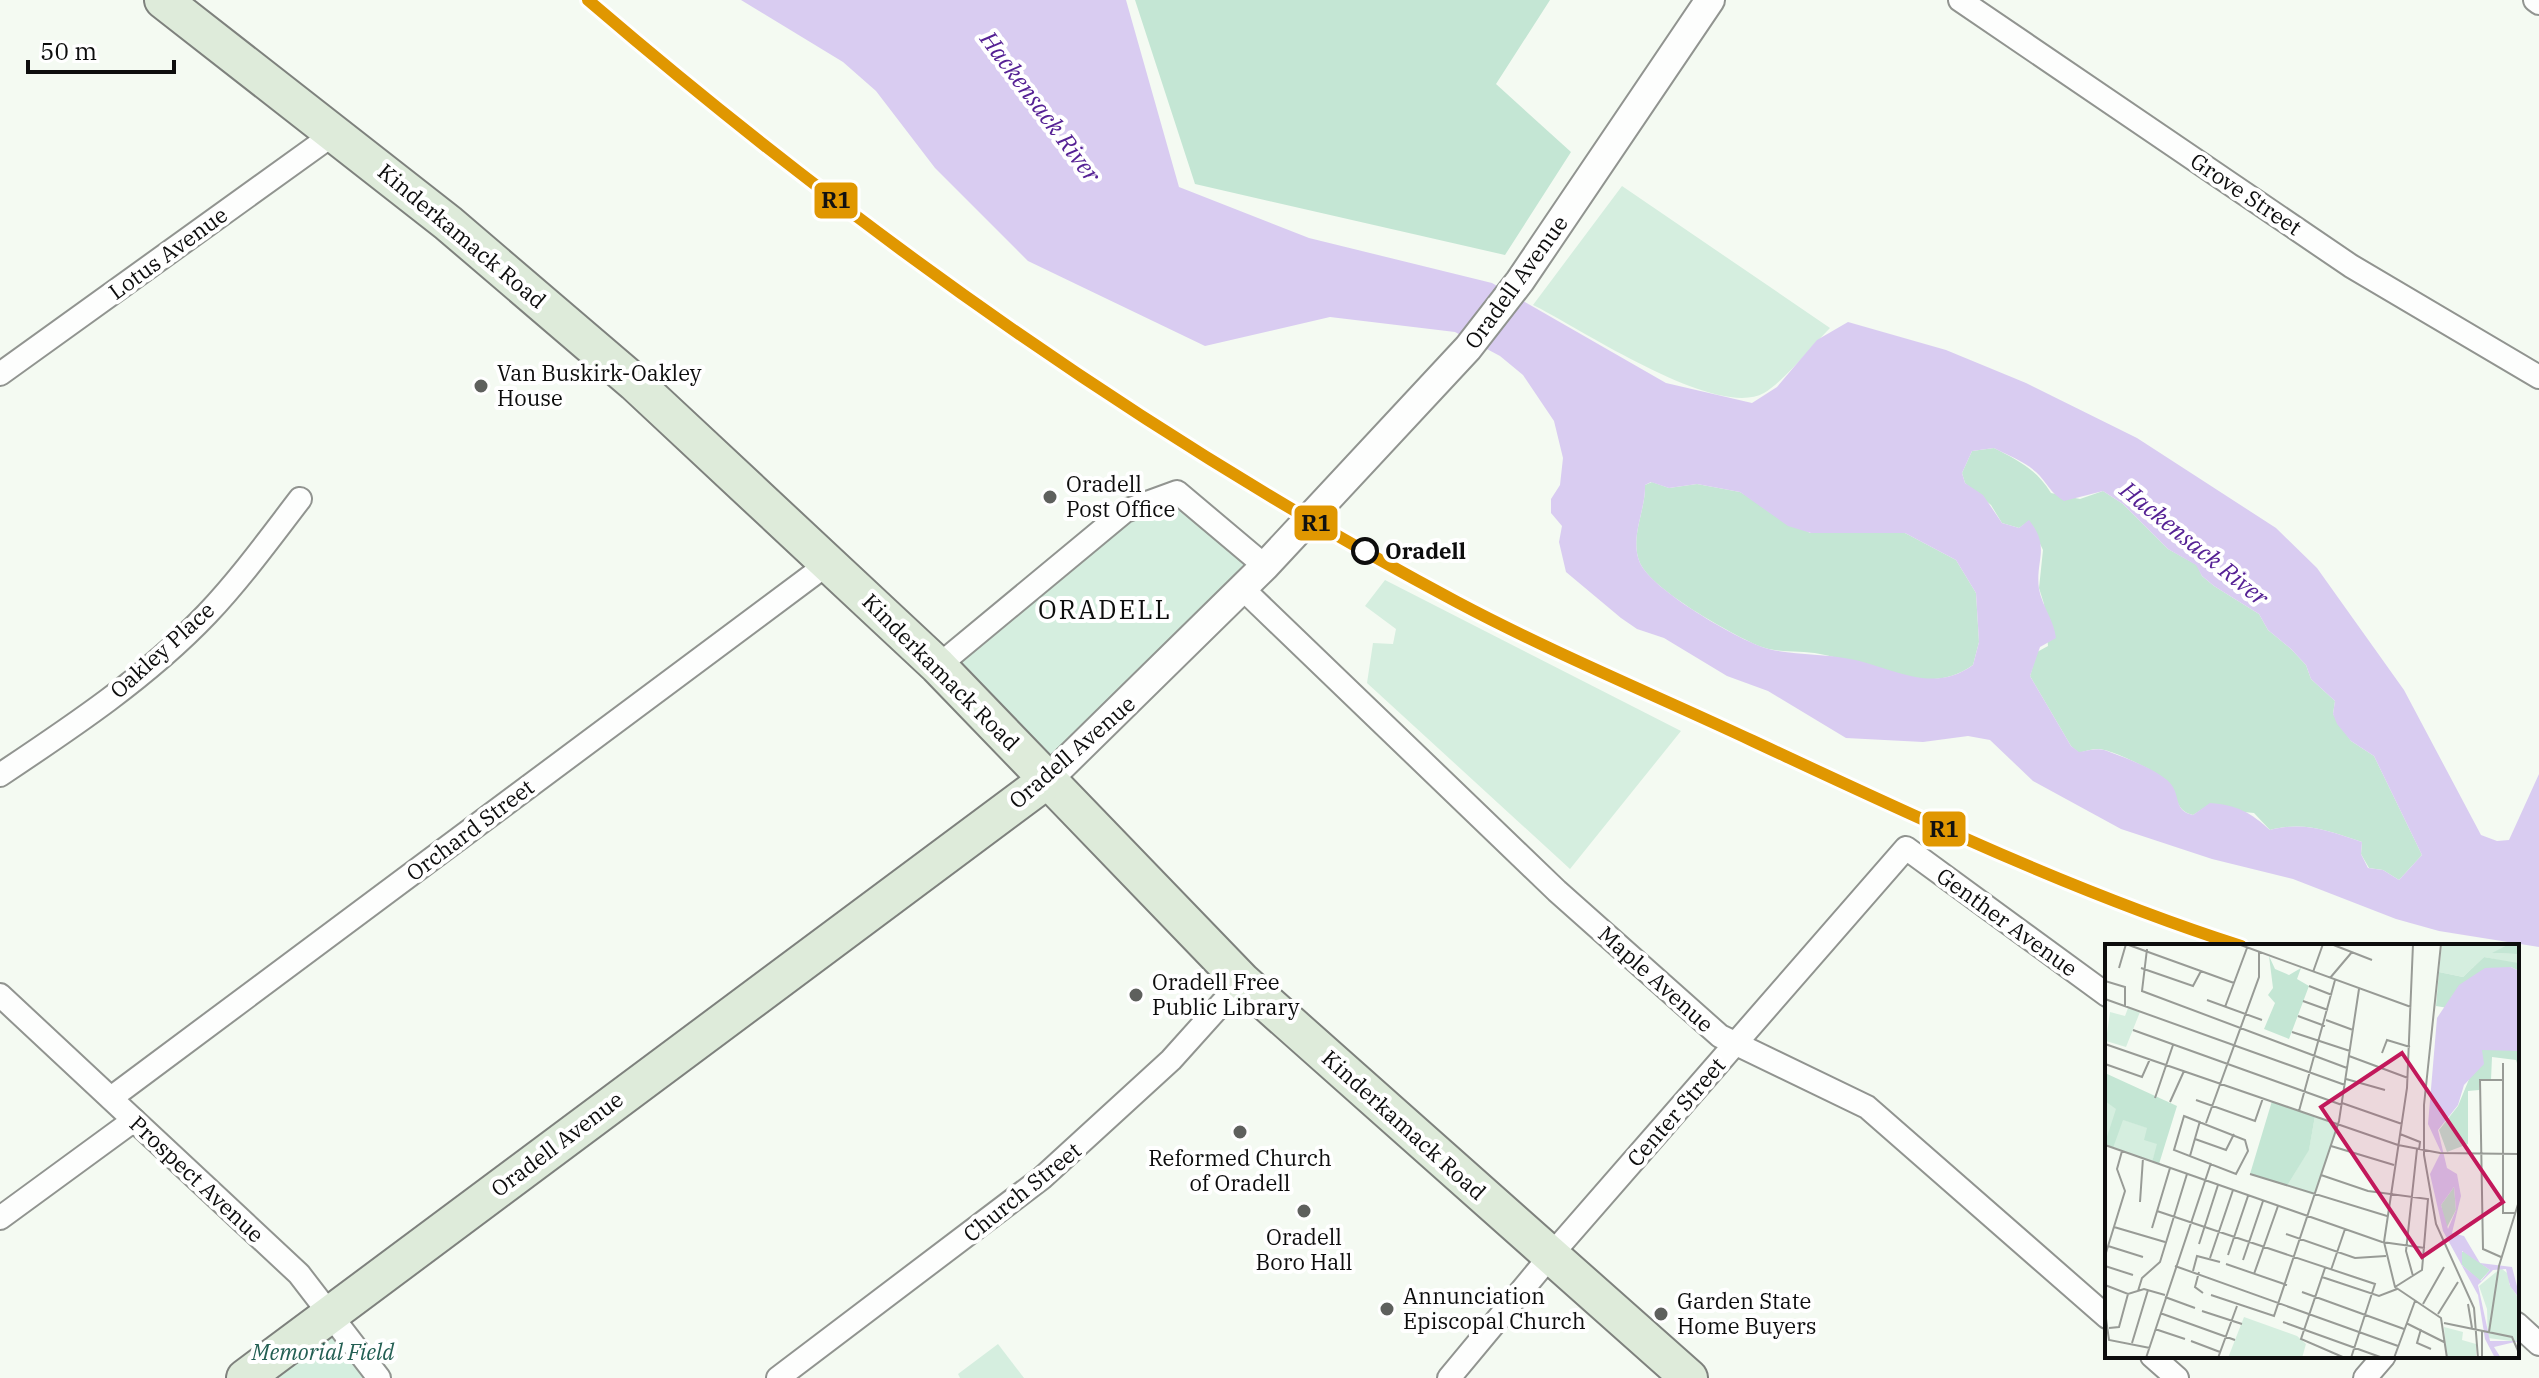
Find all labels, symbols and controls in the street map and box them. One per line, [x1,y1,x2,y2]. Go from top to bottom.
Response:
water label: Hackensack River [973,23,1109,190]
scale bar [28,24,174,74]
text: 50 m [40,35,97,67]
street label: Grove Street [2185,146,2308,242]
street label: Kinderkamack Road [372,157,552,315]
line badge: R1 [813,181,859,220]
text: R1 [821,185,851,214]
street label: Lotus Avenue [103,200,233,305]
street label: Oradell Avenue [1457,209,1574,354]
place label: Van Buskirk-Oakley House [497,358,702,412]
marker: Van Buskirk-Oakley House [472,377,490,395]
place label: Oradell Post Office [1066,469,1175,523]
water label: Hackensack River [2113,473,2277,614]
marker: Oradell Post Office [1041,488,1059,506]
line badge: R1 [1293,504,1339,542]
text: R1 [1301,508,1331,537]
place label: Oradell [1385,536,1466,565]
marker: Oradell [1352,538,1378,564]
street label: Kinderkamack Road [856,587,1026,757]
district label: ORADELL [1038,592,1172,626]
street label: Oakley Place [103,595,220,704]
street label: Oradell Avenue [1002,689,1141,815]
street label: Orchard Street [400,772,540,887]
line badge: R1 [1921,810,1967,848]
text: R1 [1929,814,1959,843]
street label: Genther Avenue [1931,861,2083,982]
street label: Maple Avenue [1593,919,1720,1038]
inset map [2105,944,2519,1358]
place label: Oradell Free Public Library [1152,967,1300,1021]
marker: Oradell Free Public Library [1127,986,1145,1004]
street label: Kinderkamack Road [1316,1043,1492,1206]
street label: Center Street [1620,1051,1731,1173]
street label: Oradell Avenue [485,1084,629,1203]
street label: Prospect Avenue [124,1109,271,1248]
marker: Reformed Church of Oradell [1231,1123,1249,1141]
street label: Church Street [957,1135,1087,1248]
place label: Reformed Church of Oradell [1148,1143,1332,1197]
marker: Oradell Boro Hall [1295,1202,1313,1220]
place label: Oradell Boro Hall [1256,1222,1352,1276]
place label: Annunciation Episcopal Church [1403,1281,1586,1335]
place label: Garden State Home Buyers [1677,1286,1817,1340]
marker: Annunciation Episcopal Church [1378,1300,1396,1318]
marker: Garden State Home Buyers [1652,1305,1670,1323]
park label: Memorial Field [251,1337,395,1366]

